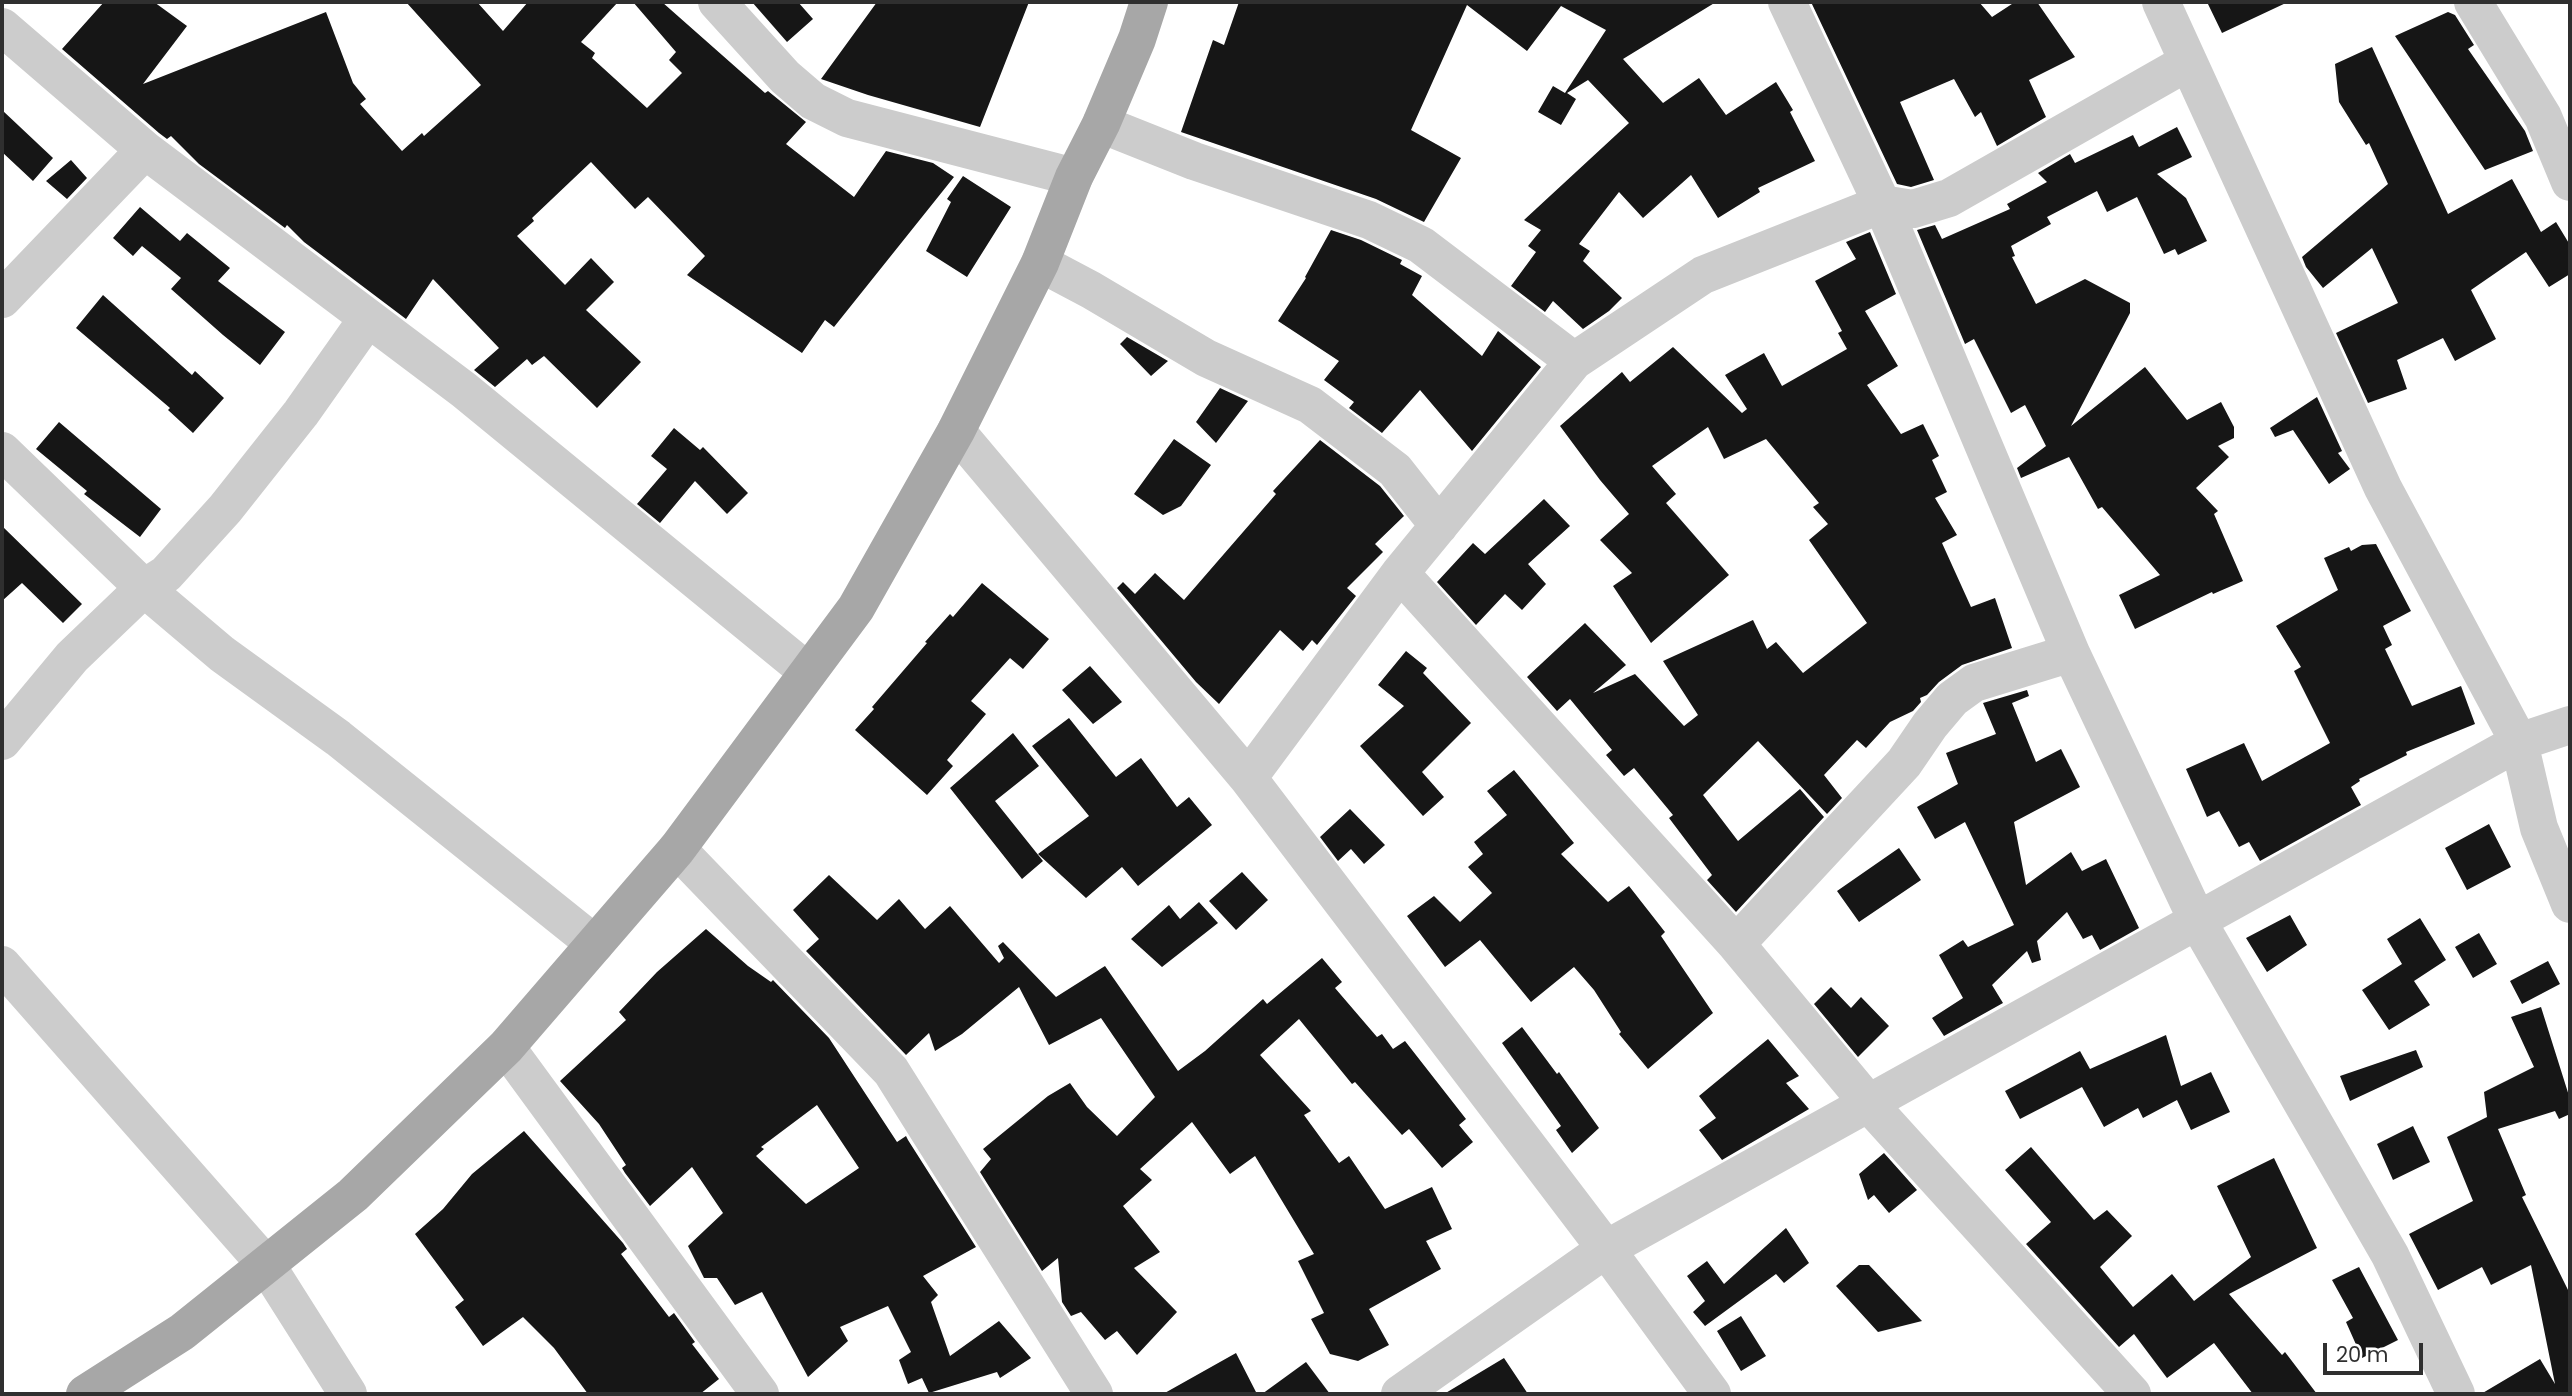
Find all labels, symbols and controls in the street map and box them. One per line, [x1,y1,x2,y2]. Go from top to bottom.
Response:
scale bar [2327,1330,2427,1374]
text: 20 m [2336,1340,2389,1369]

